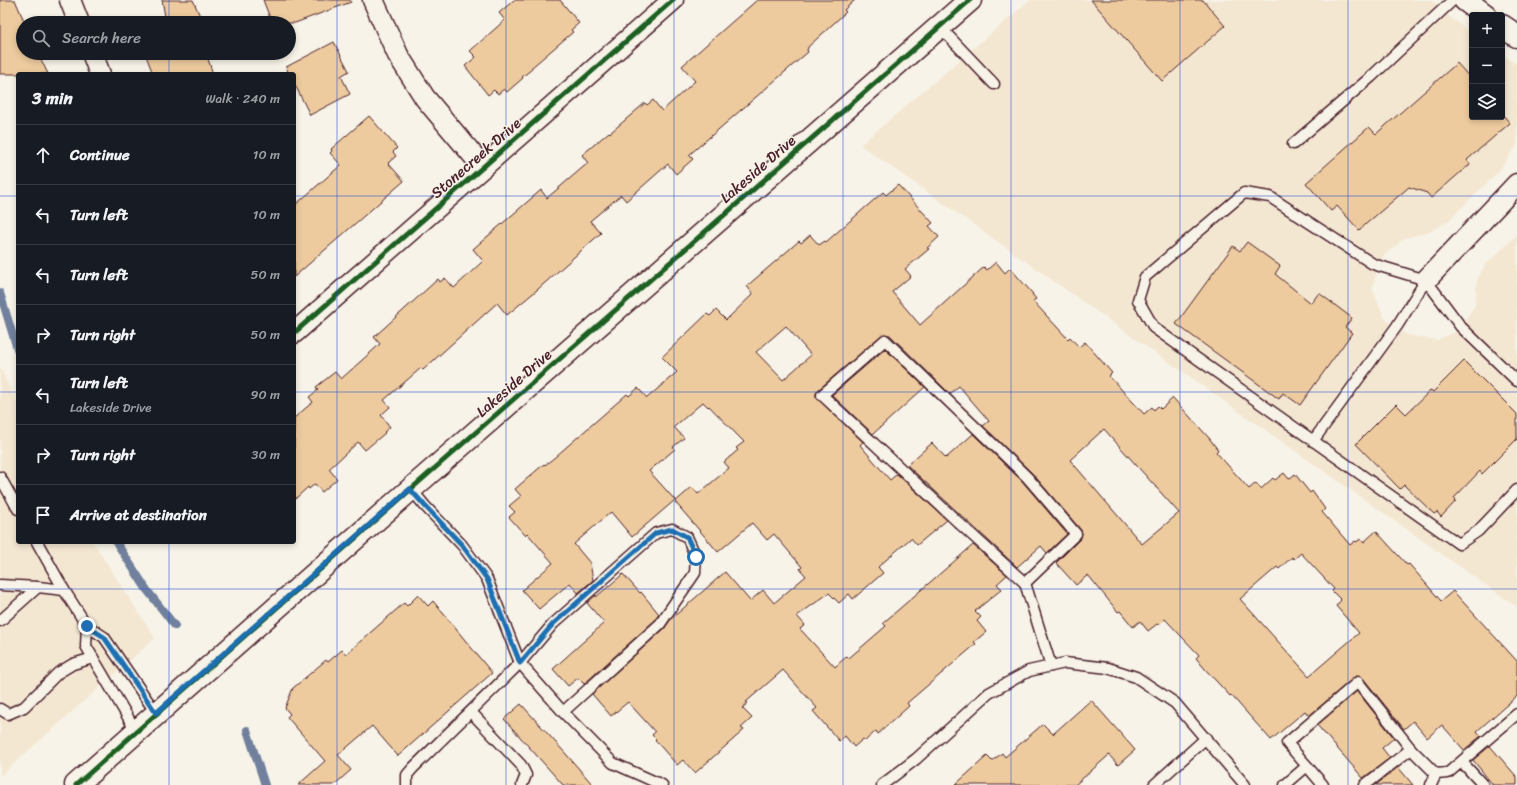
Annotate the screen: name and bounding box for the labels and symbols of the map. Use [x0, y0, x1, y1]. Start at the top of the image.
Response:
street label: Stonecreek Drive [425, 111, 527, 205]
street label: Lakeside Drive [714, 128, 802, 210]
street label: Lakeside Drive [470, 342, 558, 424]
route start [687, 548, 705, 566]
route end [78, 617, 96, 635]

